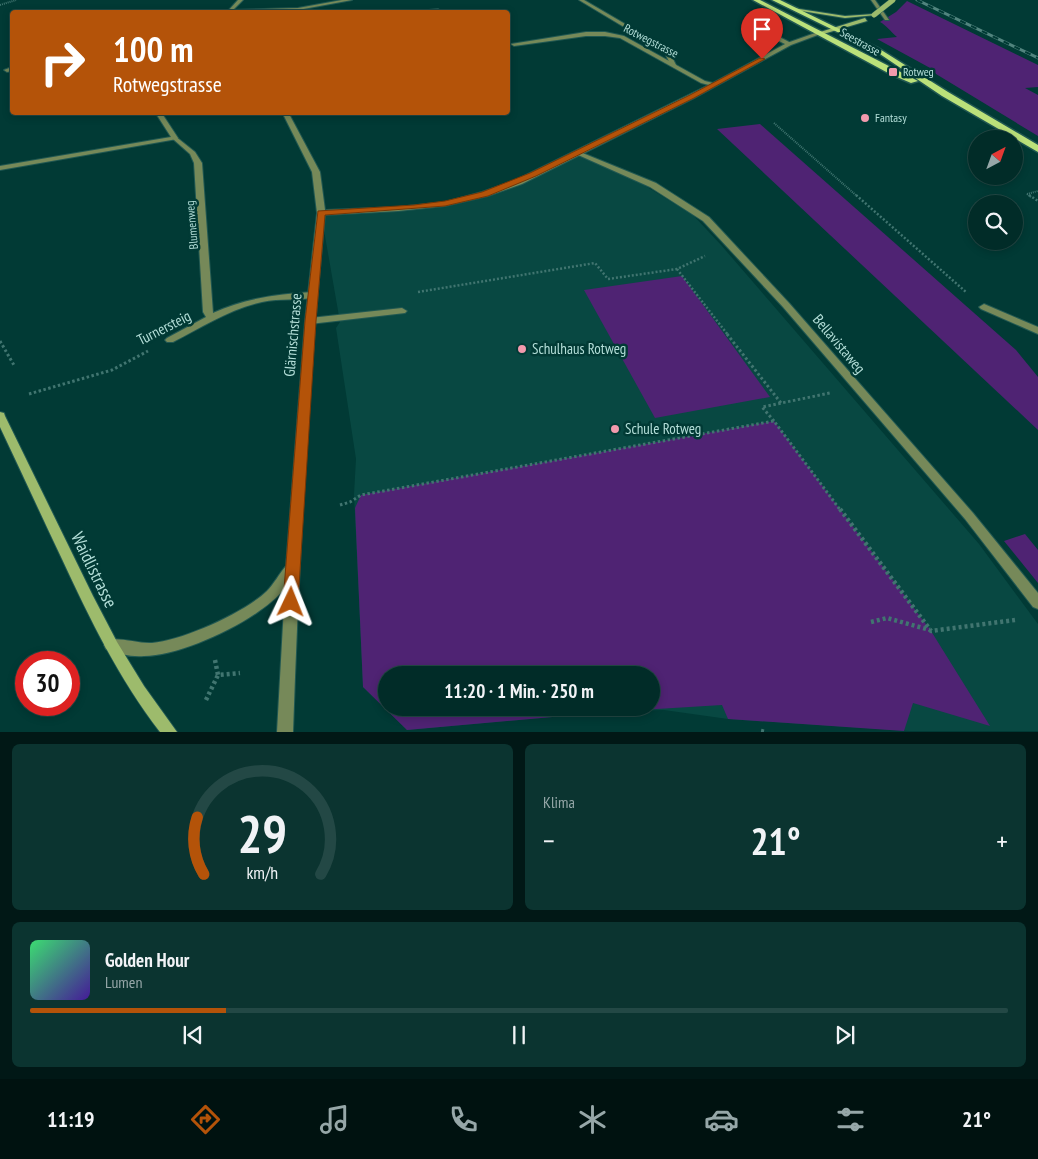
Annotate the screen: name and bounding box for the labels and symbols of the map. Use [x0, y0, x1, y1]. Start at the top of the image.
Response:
pin [741, 8, 783, 59]
street label: Rotwegstrasse [621, 20, 681, 61]
street label: Seestrasse [838, 24, 883, 59]
place label: Rotweg [903, 64, 934, 79]
marker: Rotweg [887, 66, 899, 78]
place label: Fantasy [875, 110, 907, 125]
marker: Fantasy [859, 112, 871, 124]
north arrow [968, 130, 1022, 185]
street label: Blumenweg [182, 200, 201, 250]
street label: Glärnischstrasse [279, 293, 306, 377]
street label: Turnersteig [134, 306, 194, 349]
street label: Bellavistaweg [809, 310, 870, 377]
place label: Schulhaus Rotweg [532, 339, 626, 358]
marker: Schulhaus Rotweg [516, 343, 528, 355]
place label: Schule Rotweg [625, 419, 701, 438]
marker: Schule Rotweg [609, 423, 621, 435]
street label: Waidlistrasse [66, 528, 123, 611]
position arrow [264, 575, 316, 627]
speed limit sign: 30 [15, 651, 80, 716]

